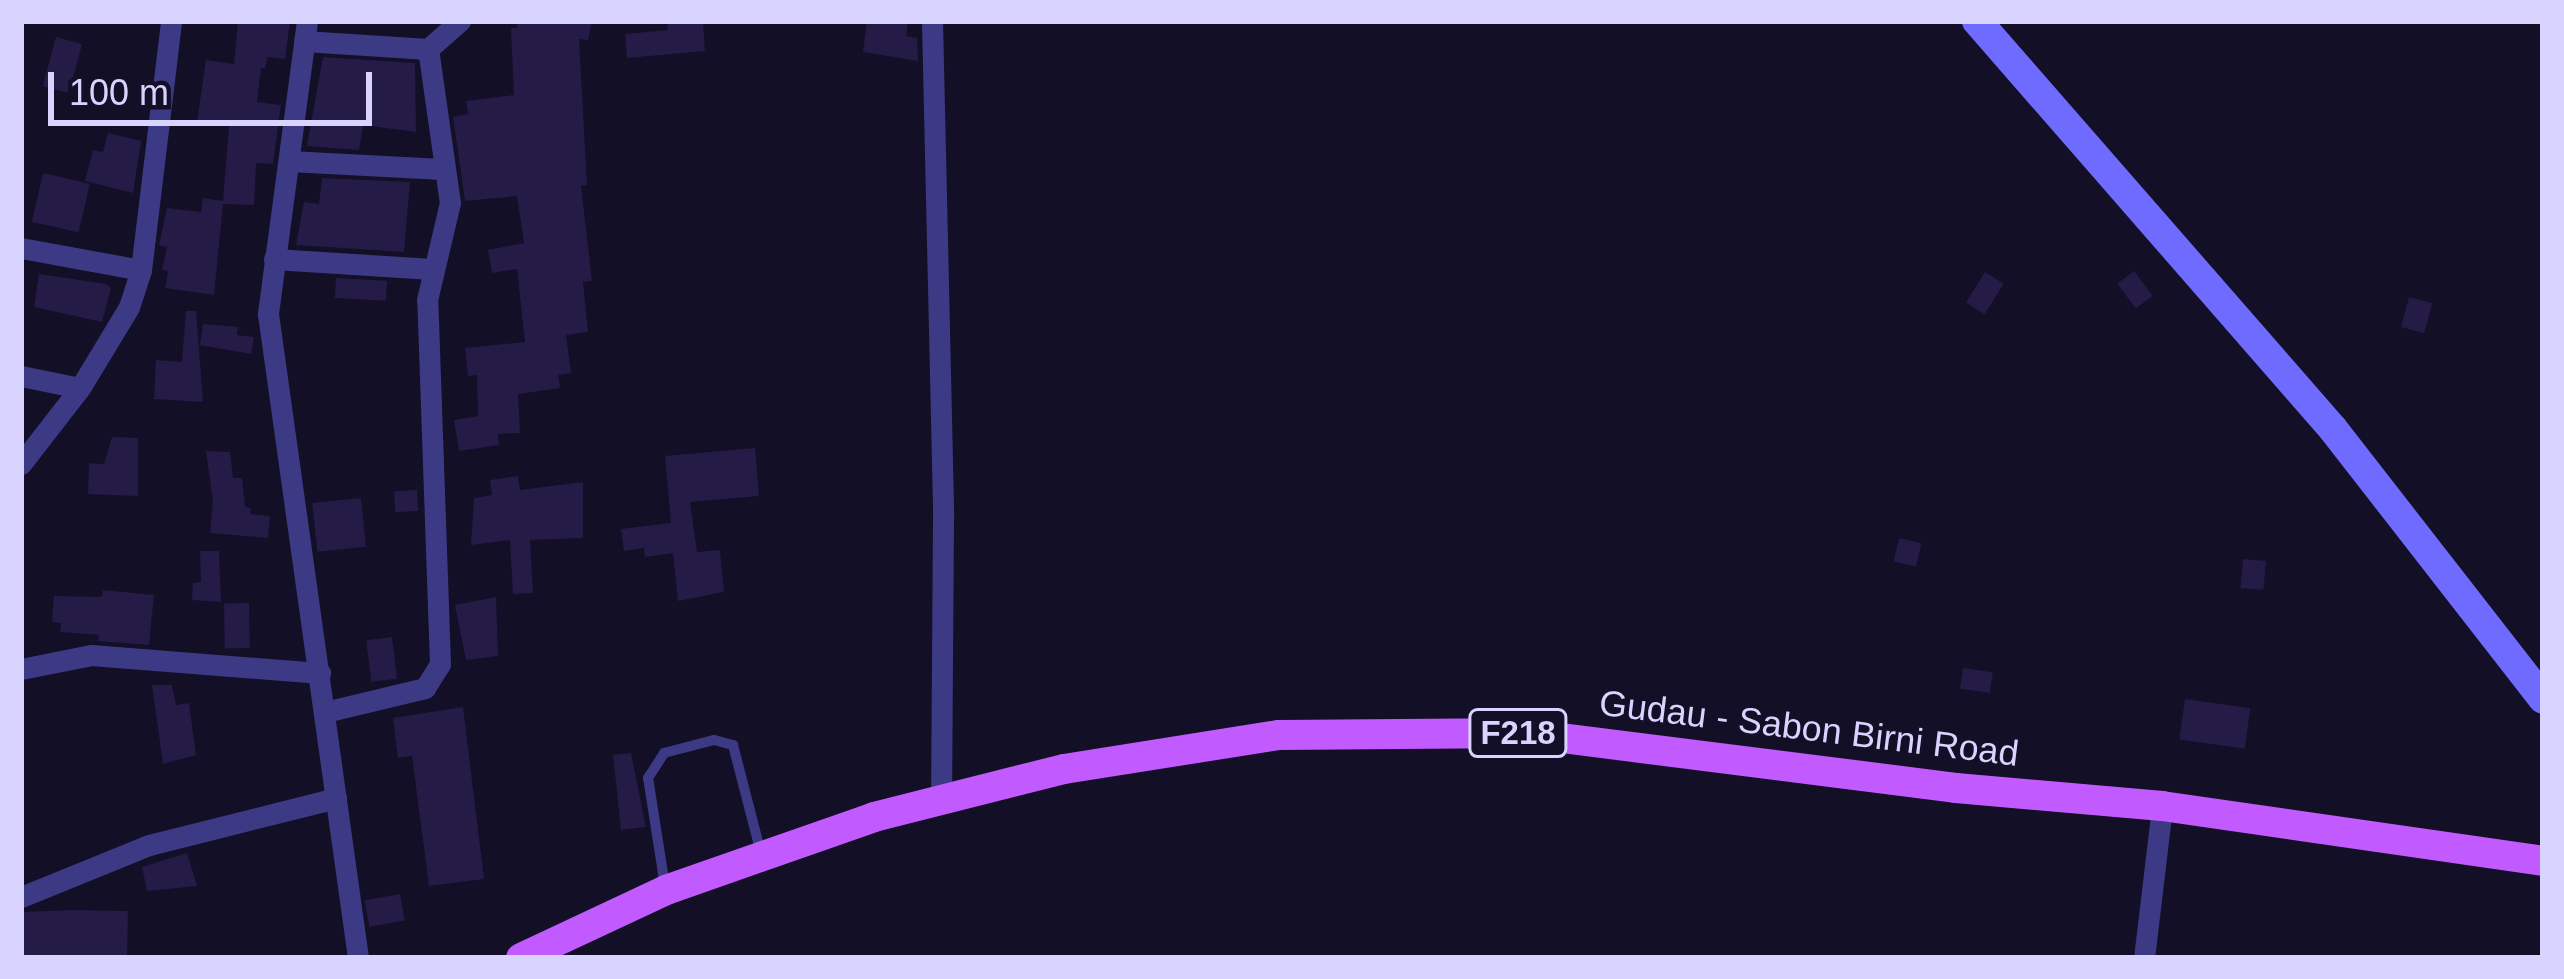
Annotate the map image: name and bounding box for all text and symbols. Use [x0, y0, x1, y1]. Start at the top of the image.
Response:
scale bar [54, 48, 378, 122]
text: 100 m [69, 72, 169, 113]
street label: Gudau - Sabon Birni Road [1597, 681, 2021, 775]
road number: F218 [1467, 706, 1569, 760]

